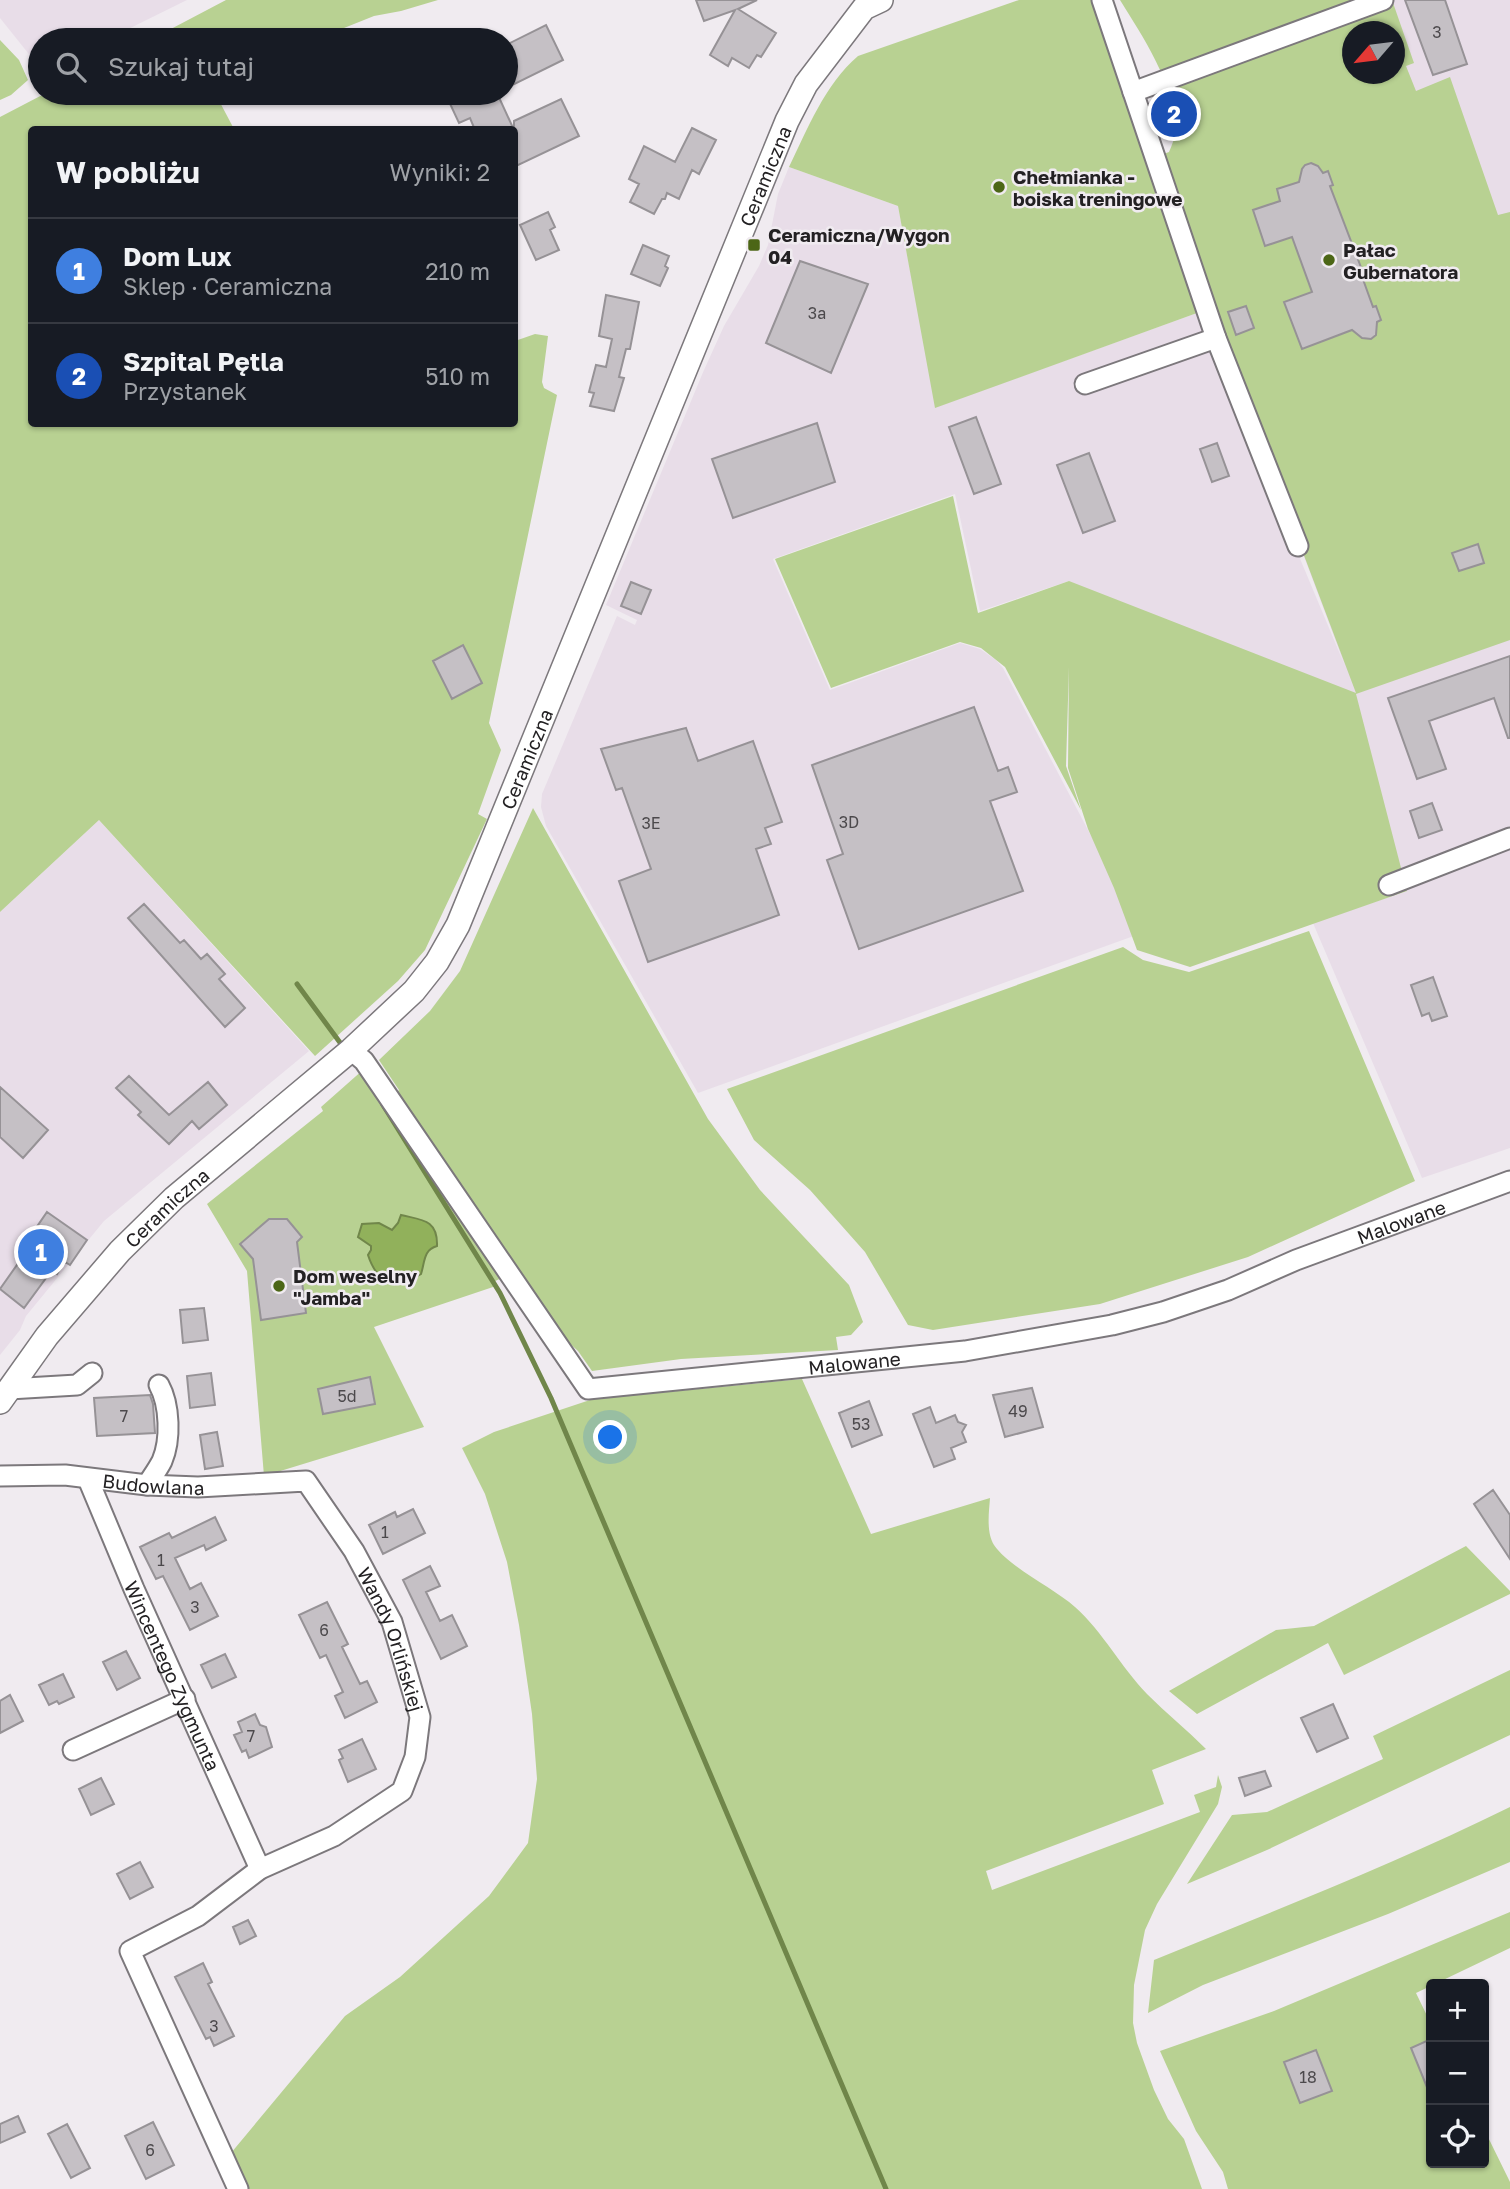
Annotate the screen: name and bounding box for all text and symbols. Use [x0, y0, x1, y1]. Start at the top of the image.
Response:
north arrow [1342, 21, 1405, 84]
house number: 3 [1432, 22, 1442, 42]
search box [28, 28, 518, 105]
icon: search [52, 48, 90, 86]
text: Szukaj tutaj [108, 51, 254, 82]
pin: 2 [1151, 88, 1197, 140]
street label: Ceramiczna [734, 122, 795, 229]
text: W pobliżu [56, 154, 200, 190]
text: Wyniki: 2 [390, 158, 490, 186]
place label: Chełmianka - boiska treningowe [1013, 165, 1183, 210]
marker: Chełmianka - boiska treningowe [991, 179, 1007, 195]
place label: Ceramiczna/Wygon 04 [768, 223, 950, 268]
marker: Ceramiczna/Wygon 04 [746, 237, 762, 253]
place label: Pałac Gubernatora [1343, 238, 1458, 283]
text: Dom Lux [123, 241, 232, 272]
marker: Pałac Gubernatora [1321, 252, 1337, 268]
text: 1 [73, 257, 85, 285]
text: 210 m [425, 257, 490, 285]
text: Sklep · Ceramiczna [123, 272, 332, 300]
house number: 3a [808, 303, 826, 323]
text: Szpital Pętla [123, 346, 284, 377]
text: 2 [72, 362, 86, 390]
text: 510 m [425, 362, 490, 390]
text: Przystanek [123, 377, 247, 405]
street label: Ceramiczna [495, 705, 557, 812]
house number: 3D [839, 812, 859, 832]
house number: 3E [641, 813, 661, 833]
street label: Ceramiczna [120, 1163, 213, 1252]
street label: Malowane [1354, 1194, 1449, 1248]
pin: 1 [18, 1226, 64, 1278]
place label: Dom weselny "Jamba" [293, 1264, 418, 1309]
marker: Dom weselny "Jamba" [271, 1278, 287, 1294]
street label: Malowane [807, 1346, 902, 1378]
house number: 5d [337, 1386, 357, 1406]
house number: 49 [1008, 1401, 1028, 1421]
house number: 7 [120, 1406, 128, 1426]
house number: 53 [852, 1414, 870, 1434]
your location [593, 1420, 627, 1454]
street label: Budowlana [101, 1468, 205, 1499]
house number: 1 [381, 1522, 389, 1542]
house number: 1 [157, 1550, 165, 1570]
street label: Wandy Orlińskiej [353, 1563, 429, 1714]
street label: Wincentego Zygmunta [120, 1577, 226, 1774]
house number: 3 [190, 1597, 200, 1617]
house number: 6 [319, 1620, 329, 1640]
house number: 7 [247, 1726, 255, 1746]
map controls [1426, 1979, 1489, 2168]
button: + [1426, 1979, 1489, 2042]
house number: 3 [209, 2016, 219, 2036]
button: − [1426, 2042, 1489, 2105]
house number: 18 [1299, 2067, 1317, 2087]
button: locate [1426, 2105, 1489, 2168]
house number: 6 [145, 2140, 155, 2160]

